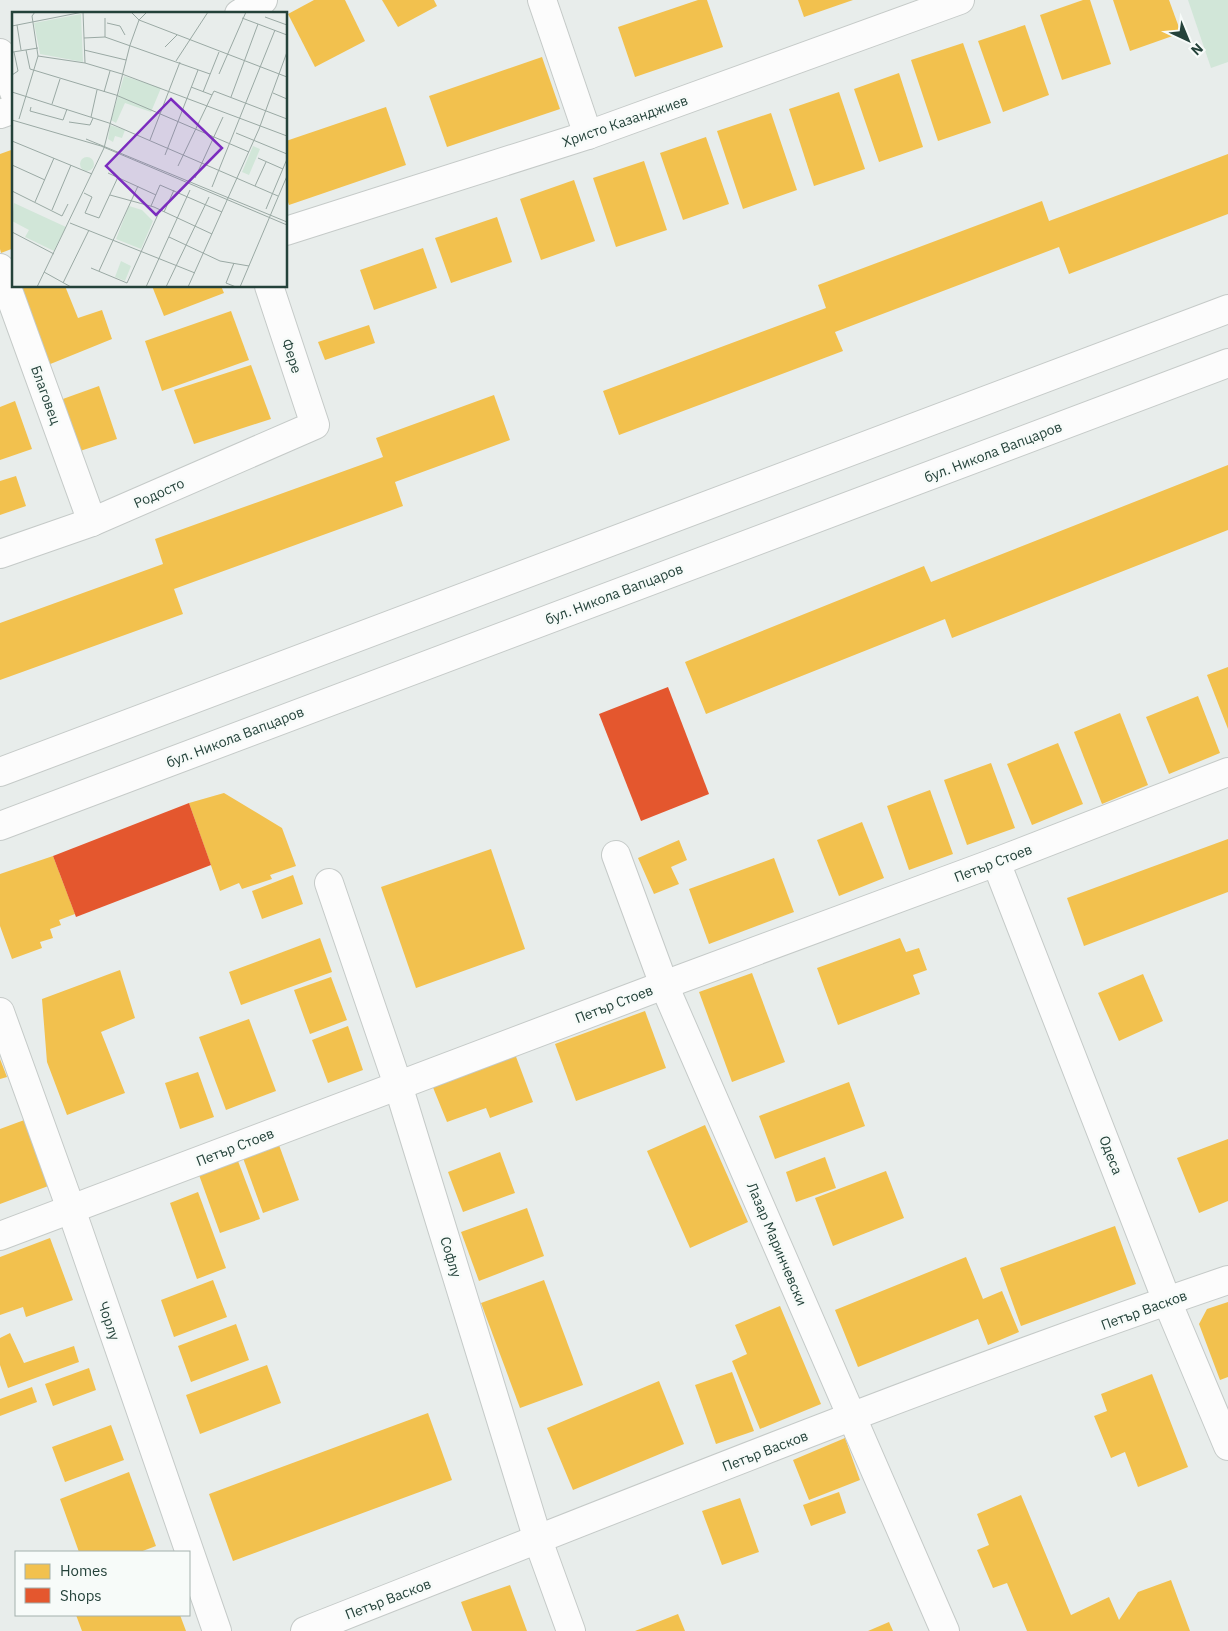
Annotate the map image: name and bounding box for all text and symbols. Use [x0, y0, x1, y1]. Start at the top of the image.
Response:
inset map [12, 12, 288, 288]
north arrow [1163, 15, 1213, 65]
text: N [1187, 39, 1207, 59]
street label: Христо Казанджиев [560, 91, 690, 151]
street label: Фере [278, 336, 306, 376]
street label: Благовец [27, 363, 65, 428]
street label: бул. Никола Вапцаров [922, 417, 1064, 487]
street label: Родосто [131, 474, 187, 512]
street label: бул. Никола Вапцаров [543, 559, 685, 629]
street label: бул. Никола Вапцаров [164, 702, 306, 772]
street label: Петър Стоев [951, 840, 1035, 886]
street label: Петър Стоев [572, 981, 656, 1027]
street label: Петър Стоев [193, 1124, 277, 1170]
street label: Одеса [1095, 1133, 1127, 1178]
street label: Лазар Маринчевски [743, 1180, 811, 1308]
street label: Софлу [436, 1234, 466, 1280]
street label: Петър Васков [1098, 1286, 1190, 1334]
street label: Чорлу [94, 1299, 124, 1343]
street label: Петър Васков [720, 1426, 810, 1476]
legend [15, 1551, 190, 1616]
text: Homes [60, 1561, 108, 1580]
street label: Петър Васков [343, 1574, 433, 1624]
text: Shops [60, 1586, 102, 1605]

